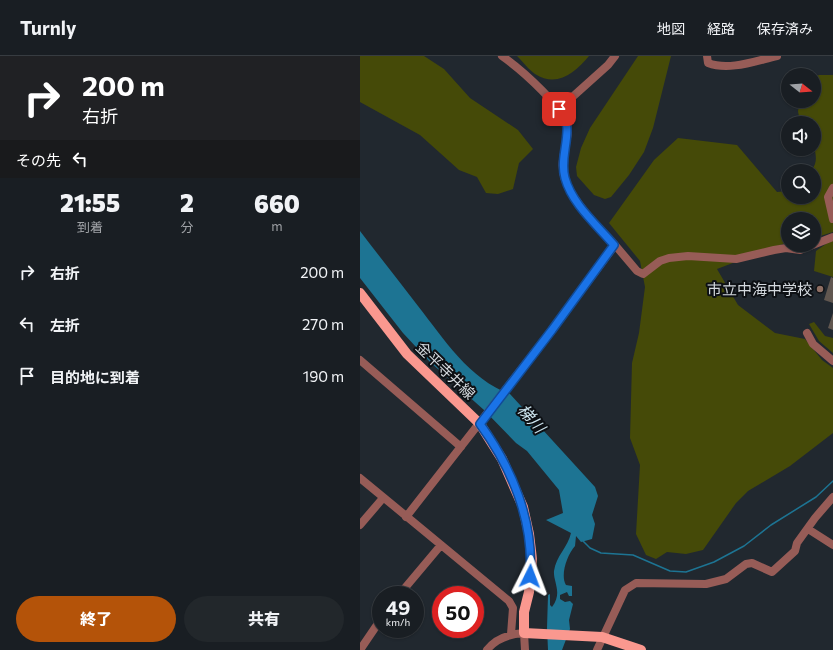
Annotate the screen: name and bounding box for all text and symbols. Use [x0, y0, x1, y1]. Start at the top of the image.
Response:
text: Turnly [20, 16, 76, 39]
text: 地図 [657, 20, 685, 37]
text: 経路 [707, 20, 735, 37]
text: 保存済み [757, 20, 813, 37]
text: 200 m [82, 68, 165, 102]
north arrow [781, 68, 821, 108]
map controls [781, 68, 821, 252]
icon: right [16, 72, 68, 124]
pin [542, 92, 576, 126]
icon: arrive [548, 98, 570, 120]
text: 右折 [82, 105, 118, 127]
button: sound [781, 116, 821, 156]
icon: left [69, 148, 91, 170]
text: その先 [16, 151, 61, 169]
button: search [781, 164, 821, 204]
text: 21:55 [60, 188, 120, 217]
text: 2 [180, 188, 194, 217]
text: 660 [254, 189, 300, 218]
button: layers [781, 212, 821, 252]
text: m [271, 218, 283, 234]
text: 到着 [77, 219, 103, 235]
text: 分 [180, 219, 193, 235]
icon: right [16, 261, 38, 283]
text: 200 m [300, 263, 344, 281]
text: 右折 [50, 264, 80, 282]
place label: 市立中海中学校 [707, 280, 812, 298]
marker: 市立中海中学校 [815, 284, 825, 294]
icon: left [16, 313, 38, 335]
text: 270 m [302, 315, 344, 333]
text: 左折 [50, 316, 80, 334]
street label: 金平寺井線 [413, 337, 479, 403]
icon: arrive [16, 365, 38, 387]
text: 190 m [303, 367, 344, 385]
text: 目的地に到着 [50, 368, 140, 386]
water label: 梯川 [514, 400, 551, 438]
position arrow [509, 555, 551, 597]
speed limit sign: 50 [432, 586, 484, 638]
text: 49 [386, 595, 410, 619]
button: 終了 [16, 596, 176, 642]
button: 共有 [184, 596, 344, 642]
text: km/h [386, 616, 410, 628]

